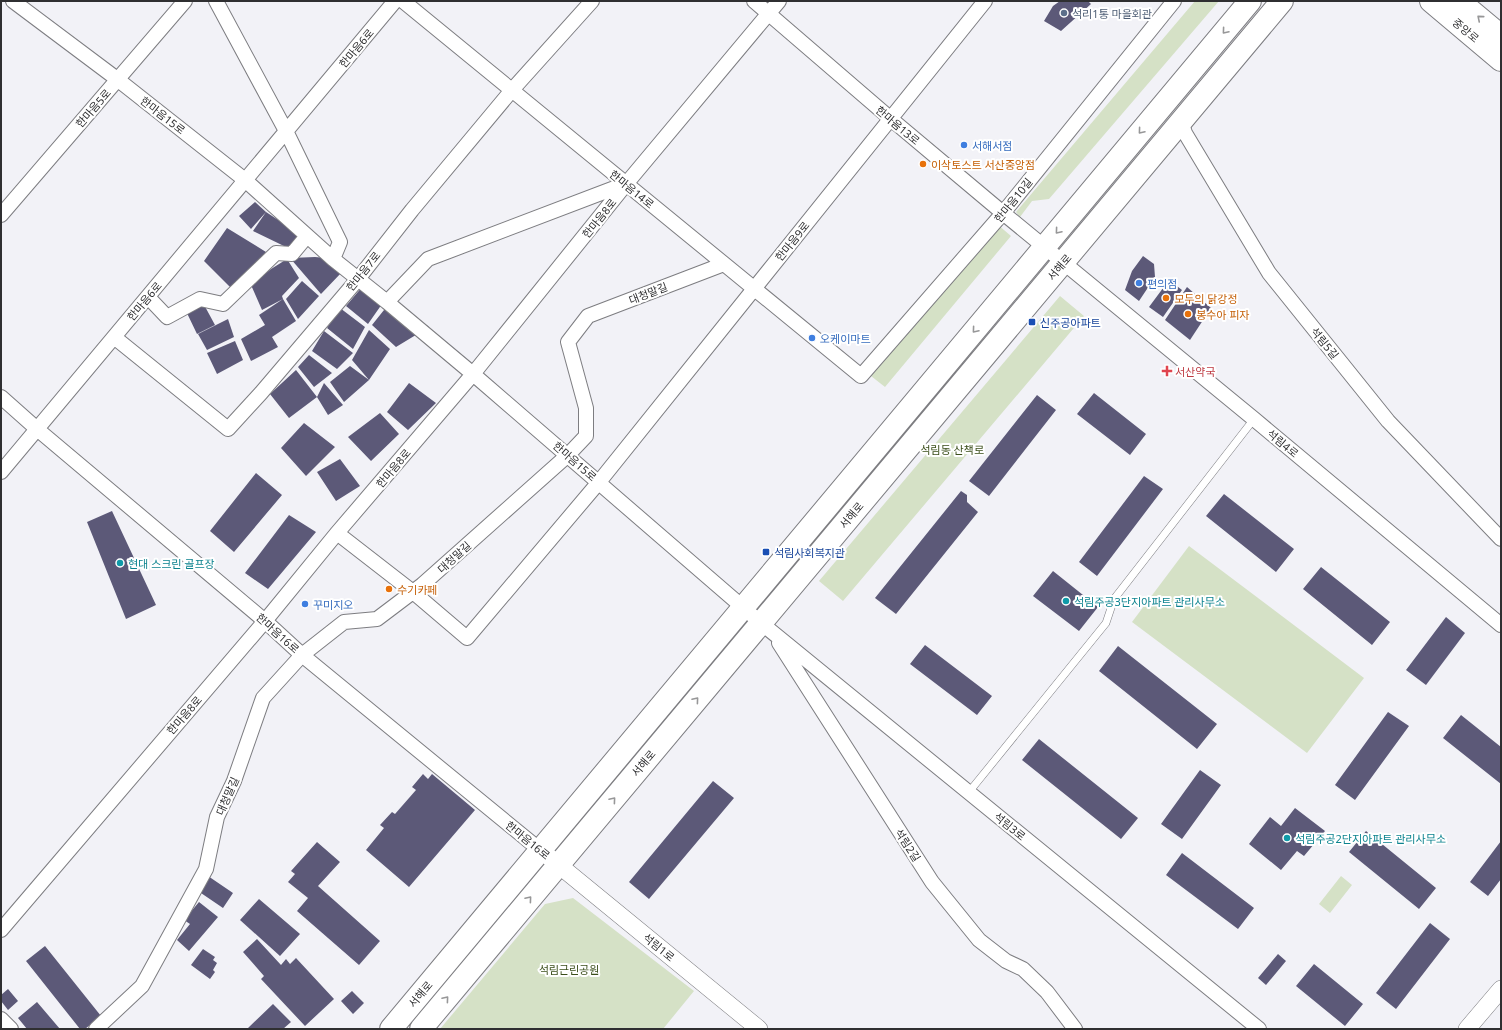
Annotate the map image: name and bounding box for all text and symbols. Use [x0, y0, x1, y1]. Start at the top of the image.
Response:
place label: 석리1통 마을회관 [1072, 6, 1152, 21]
marker: 석리1통 마을회관 [1059, 8, 1069, 18]
street label: 중앙로 [1450, 14, 1482, 46]
one-way arrow [1478, 16, 1485, 23]
street label: 한마음6로 [335, 25, 377, 71]
one-way arrow [1222, 26, 1229, 34]
street label: 한마음5로 [72, 85, 114, 131]
street label: 한마음15로 [137, 93, 189, 137]
street label: 한마음13로 [873, 102, 923, 148]
one-way arrow [1139, 126, 1146, 133]
place label: 서해서점 [972, 138, 1012, 153]
marker: 서해서점 [959, 140, 969, 150]
place label: 이삭토스트 서산중앙점 [931, 157, 1035, 172]
marker: 이삭토스트 서산중앙점 [918, 159, 928, 169]
street label: 한마음14로 [607, 166, 657, 212]
street label: 한마음10길 [990, 175, 1036, 225]
street label: 한마음8로 [578, 195, 620, 241]
street label: 한마음9로 [771, 218, 813, 264]
one-way arrow [1056, 226, 1063, 233]
street label: 한마음7로 [342, 248, 384, 294]
street label: 서해로 [1043, 251, 1075, 283]
place label: 편의점 [1147, 276, 1177, 291]
street label: 한마음6로 [123, 278, 165, 324]
marker: 편의점 [1134, 278, 1144, 288]
street label: 대청말길 [626, 279, 670, 307]
place label: 모두의 닭강정 [1174, 291, 1238, 306]
marker: 모두의 닭강정 [1161, 293, 1171, 303]
place label: 봉수아 피자 [1196, 307, 1249, 322]
marker: 봉수아 피자 [1183, 309, 1193, 319]
place label: 신주공아파트 [1040, 315, 1101, 330]
marker: 신주공아파트 [1027, 317, 1037, 327]
street label: 석림5길 [1308, 324, 1342, 362]
one-way arrow [972, 326, 979, 333]
place label: 오케이마트 [820, 331, 871, 346]
marker: 오케이마트 [807, 333, 817, 343]
place label: 서산약국 [1175, 364, 1215, 379]
marker: 서산약국 [1162, 366, 1172, 376]
street label: 석림4로 [1264, 425, 1302, 461]
street label: 한마음15로 [550, 438, 600, 484]
park label: 석림동 산책로 [920, 442, 984, 457]
street label: 한마음8로 [372, 445, 414, 491]
street label: 서해로 [835, 499, 867, 531]
street label: 대청말길 [434, 538, 474, 576]
place label: 석림사회복지관 [774, 545, 845, 560]
marker: 석림사회복지관 [761, 547, 771, 557]
place label: 현대 스크린 골프장 [128, 556, 215, 571]
marker: 현대 스크린 골프장 [115, 558, 125, 568]
place label: 수기카페 [397, 582, 437, 597]
marker: 수기카페 [384, 584, 394, 594]
place label: 석림주공3단지아파트 관리사무소 [1074, 594, 1225, 609]
marker: 석림주공3단지아파트 관리사무소 [1061, 596, 1071, 606]
place label: 꾸미지오 [313, 597, 353, 612]
marker: 꾸미지오 [300, 599, 310, 609]
street label: 한마음16로 [253, 610, 303, 656]
street label: 한마음8로 [163, 692, 205, 738]
one-way arrow [692, 698, 699, 705]
street label: 서해로 [627, 747, 659, 779]
street label: 대청말길 [212, 774, 242, 818]
one-way arrow [608, 797, 615, 804]
street label: 석림3로 [991, 809, 1029, 843]
street label: 한마음16로 [503, 817, 553, 863]
street label: 석림2길 [892, 826, 924, 864]
place label: 석림주공2단지아파트 관리사무소 [1295, 831, 1446, 846]
marker: 석림주공2단지아파트 관리사무소 [1282, 833, 1292, 843]
one-way arrow [525, 897, 532, 904]
street label: 석림1로 [640, 930, 678, 964]
park label: 석림근린공원 [539, 962, 599, 977]
street label: 서해로 [404, 978, 436, 1010]
one-way arrow [441, 996, 448, 1004]

